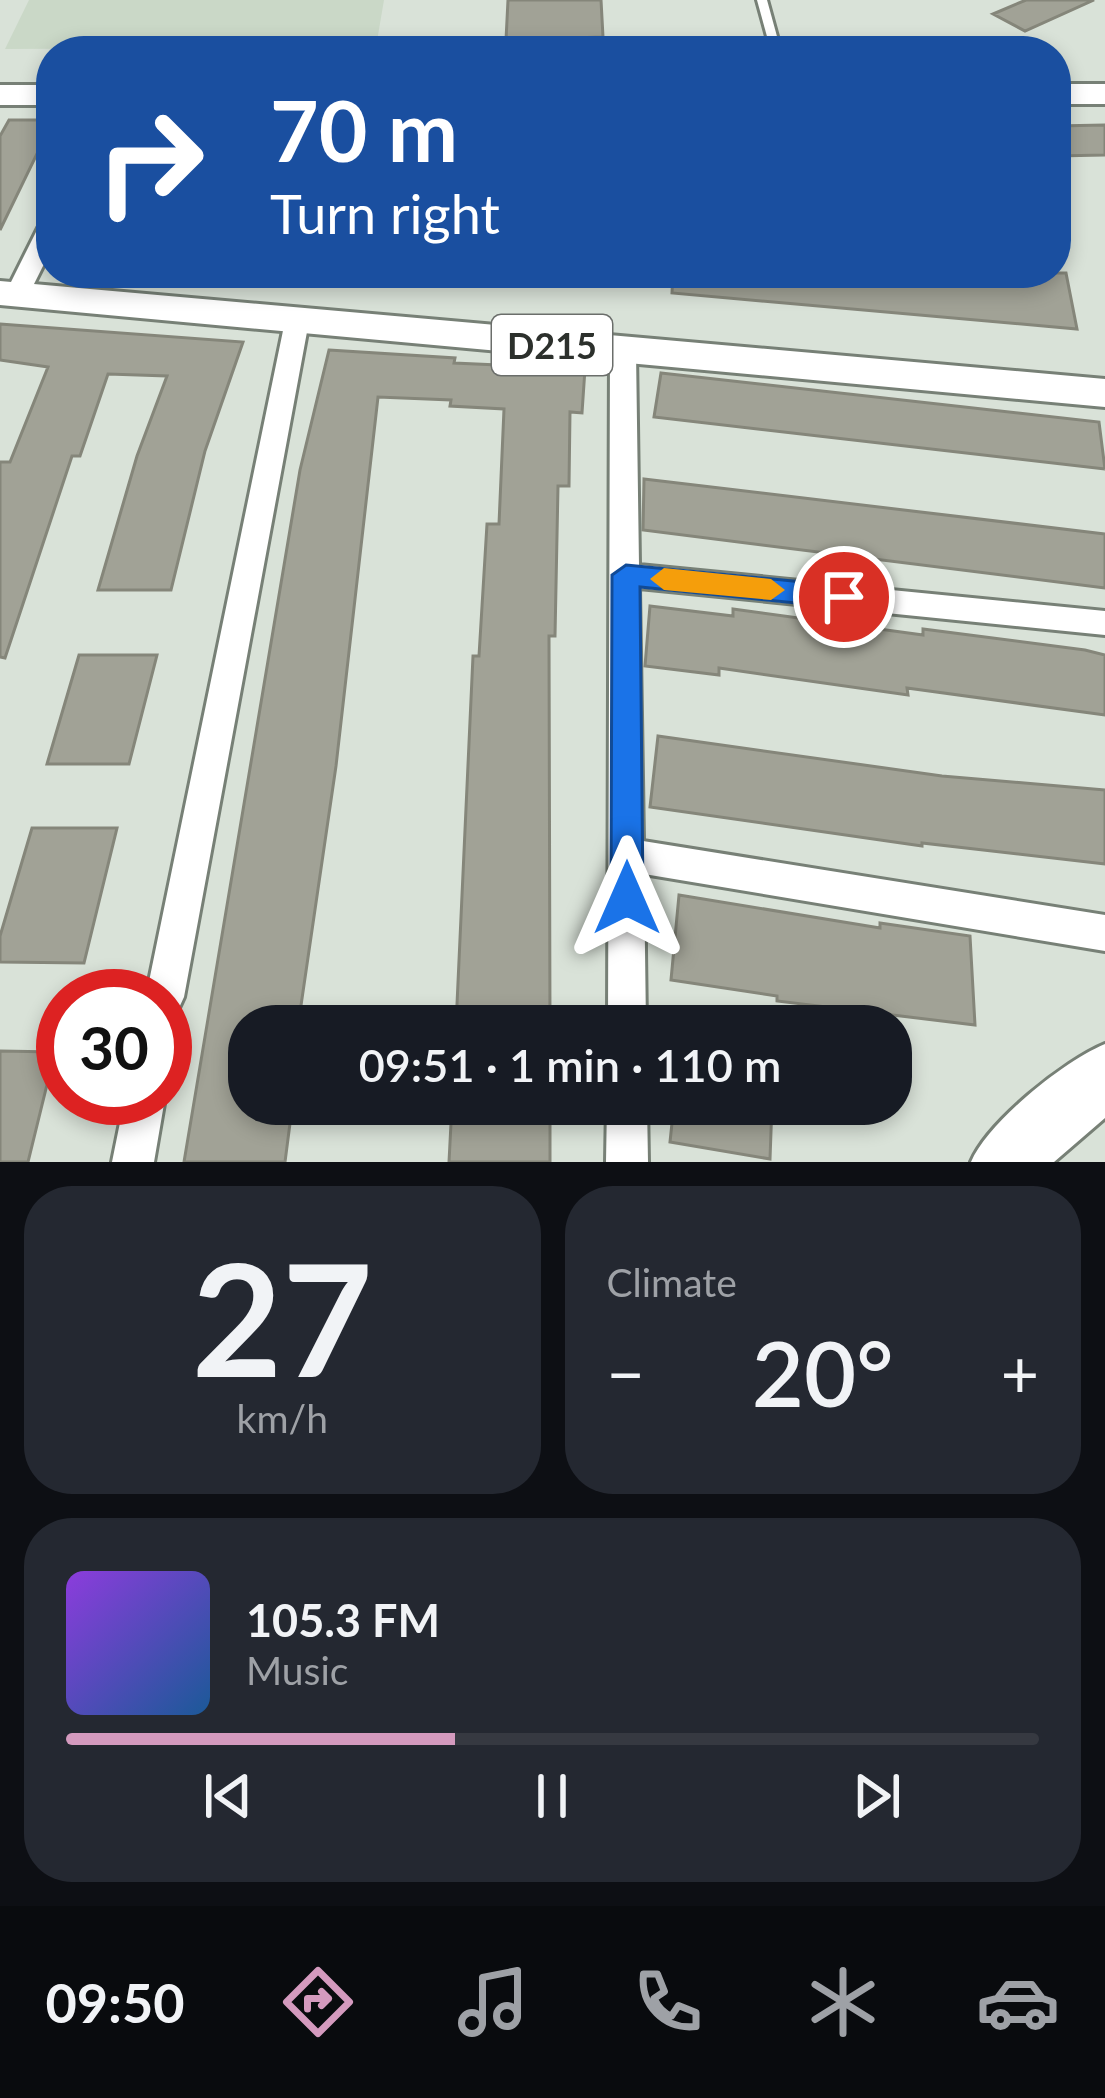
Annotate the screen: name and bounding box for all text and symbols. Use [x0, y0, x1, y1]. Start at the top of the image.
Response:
text: 70 m [270, 79, 458, 180]
icon: right [72, 84, 228, 240]
text: Turn right [270, 181, 500, 246]
road number: D215 [492, 315, 612, 375]
pin [793, 546, 895, 648]
icon: arrive [811, 564, 877, 630]
position arrow [564, 835, 690, 961]
speed limit sign: 30 [36, 969, 192, 1125]
text: 09:51 · 1 min · 110 m [359, 1038, 781, 1092]
text: 27 [192, 1223, 373, 1410]
text: Climate [607, 1259, 737, 1305]
text: 20° [752, 1318, 894, 1426]
text: − [607, 1333, 645, 1412]
text: + [1001, 1333, 1039, 1412]
text: km/h [237, 1395, 328, 1441]
text: 105.3 FM [246, 1593, 440, 1647]
text: Music [246, 1647, 348, 1693]
icon: previous [195, 1763, 261, 1829]
icon: pause [519, 1763, 585, 1829]
icon: next [844, 1763, 910, 1829]
icon: directions [276, 1960, 360, 2044]
icon: music [451, 1960, 535, 2044]
icon: phone [626, 1960, 710, 2044]
icon: climate [801, 1960, 885, 2044]
icon: car [976, 1960, 1060, 2044]
text: 09:50 [45, 1970, 185, 2035]

